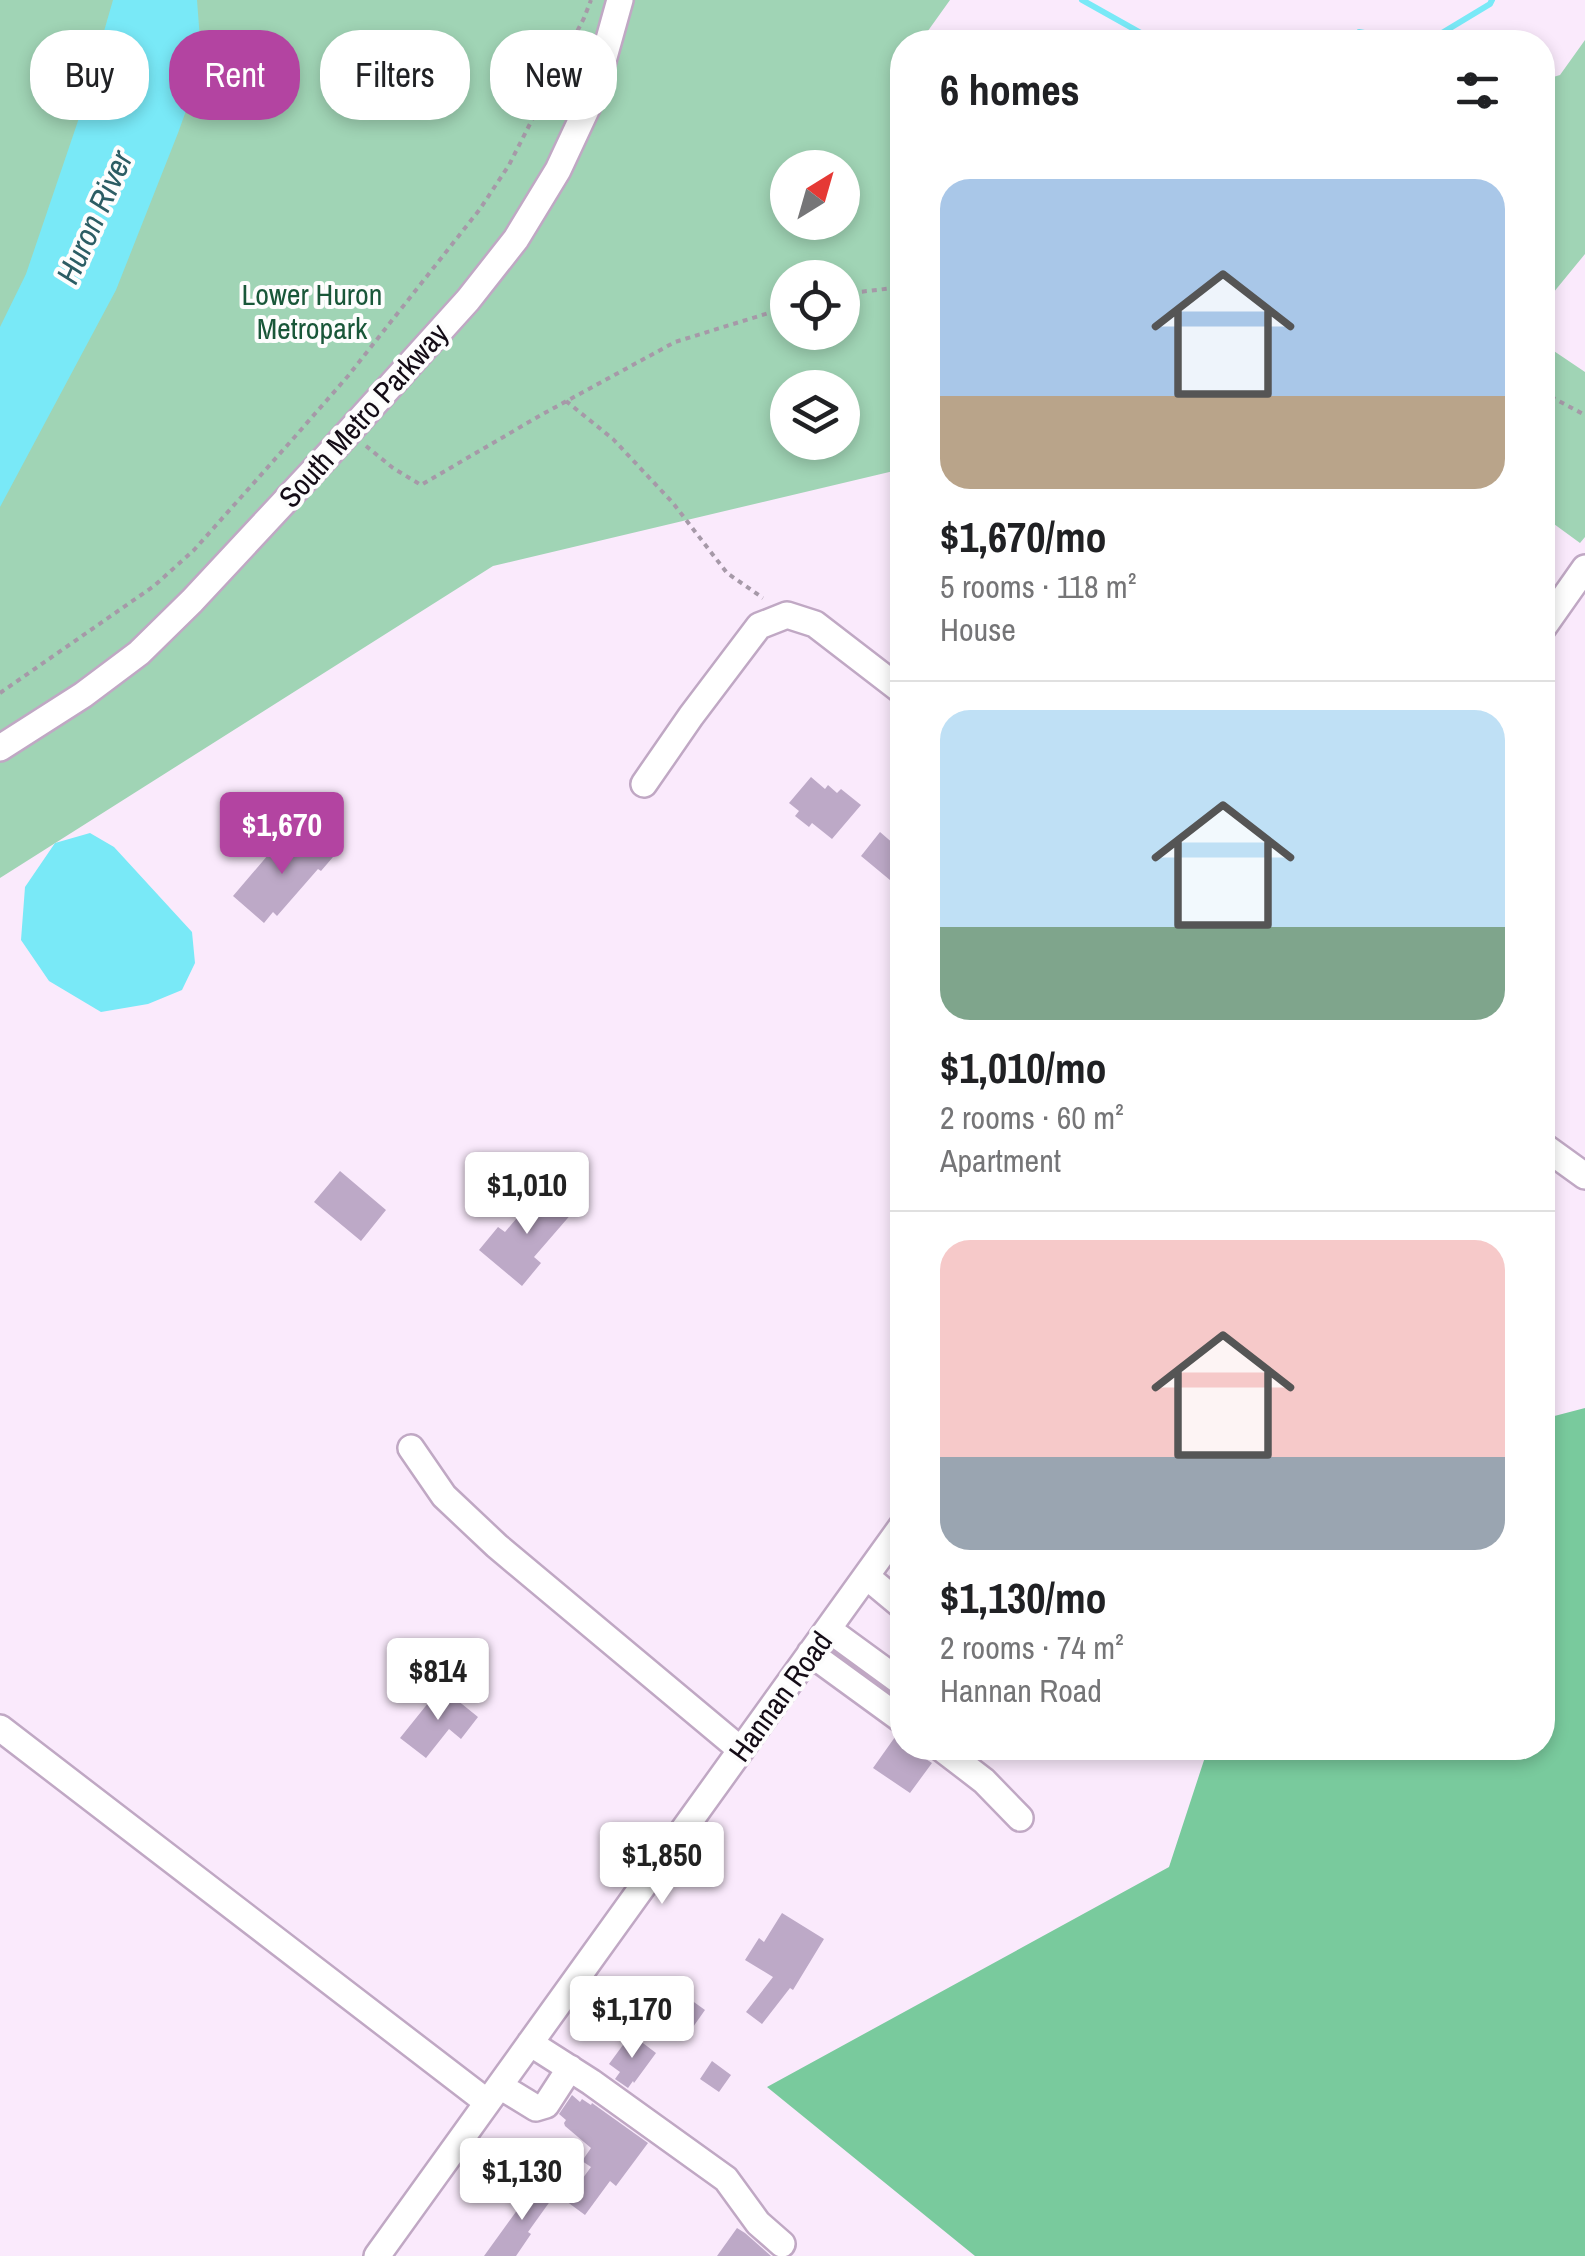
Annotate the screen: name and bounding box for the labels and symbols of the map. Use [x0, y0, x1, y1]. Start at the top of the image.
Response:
water label: Huron River [46, 143, 143, 290]
north arrow [770, 150, 860, 240]
park label: Lower Huron Metropark [242, 274, 382, 348]
street label: South Metro Parkway [269, 314, 457, 516]
pin: $1,670 [201, 792, 363, 877]
pin: $1,010 [446, 1152, 608, 1237]
street label: Hannan Road [719, 1623, 841, 1769]
pin: $814 [379, 1638, 497, 1723]
pin: $1,850 [581, 1822, 743, 1907]
pin: $1,170 [551, 1976, 713, 2061]
pin: $1,130 [441, 2138, 603, 2223]

